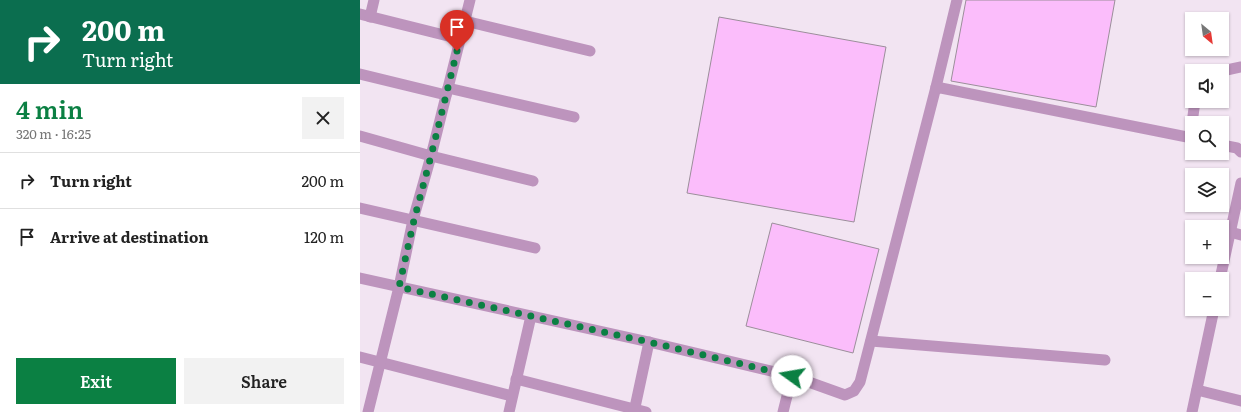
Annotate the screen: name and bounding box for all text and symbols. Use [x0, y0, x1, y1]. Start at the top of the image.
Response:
text: 200 m [82, 8, 165, 50]
pin [440, 10, 474, 51]
north arrow [1185, 12, 1229, 56]
map controls [1185, 12, 1229, 316]
icon: right [16, 16, 68, 68]
icon: arrive [446, 16, 468, 38]
text: Turn right [82, 46, 173, 73]
button: sound [1185, 64, 1229, 108]
text: 4 min [16, 91, 83, 126]
button: close [302, 97, 344, 139]
button: search [1185, 116, 1229, 160]
text: 320 m · 16:25 [16, 124, 91, 143]
button: layers [1185, 168, 1229, 212]
text: Turn right [50, 169, 132, 192]
text: 200 m [302, 169, 344, 192]
icon: right [16, 170, 38, 192]
button: + [1185, 220, 1229, 264]
text: Arrive at destination [50, 225, 209, 248]
text: 120 m [304, 225, 344, 248]
icon: arrive [16, 226, 38, 248]
button: − [1185, 272, 1229, 316]
position arrow [771, 355, 813, 397]
button: Exit [16, 358, 176, 404]
button: Share [184, 358, 344, 404]

